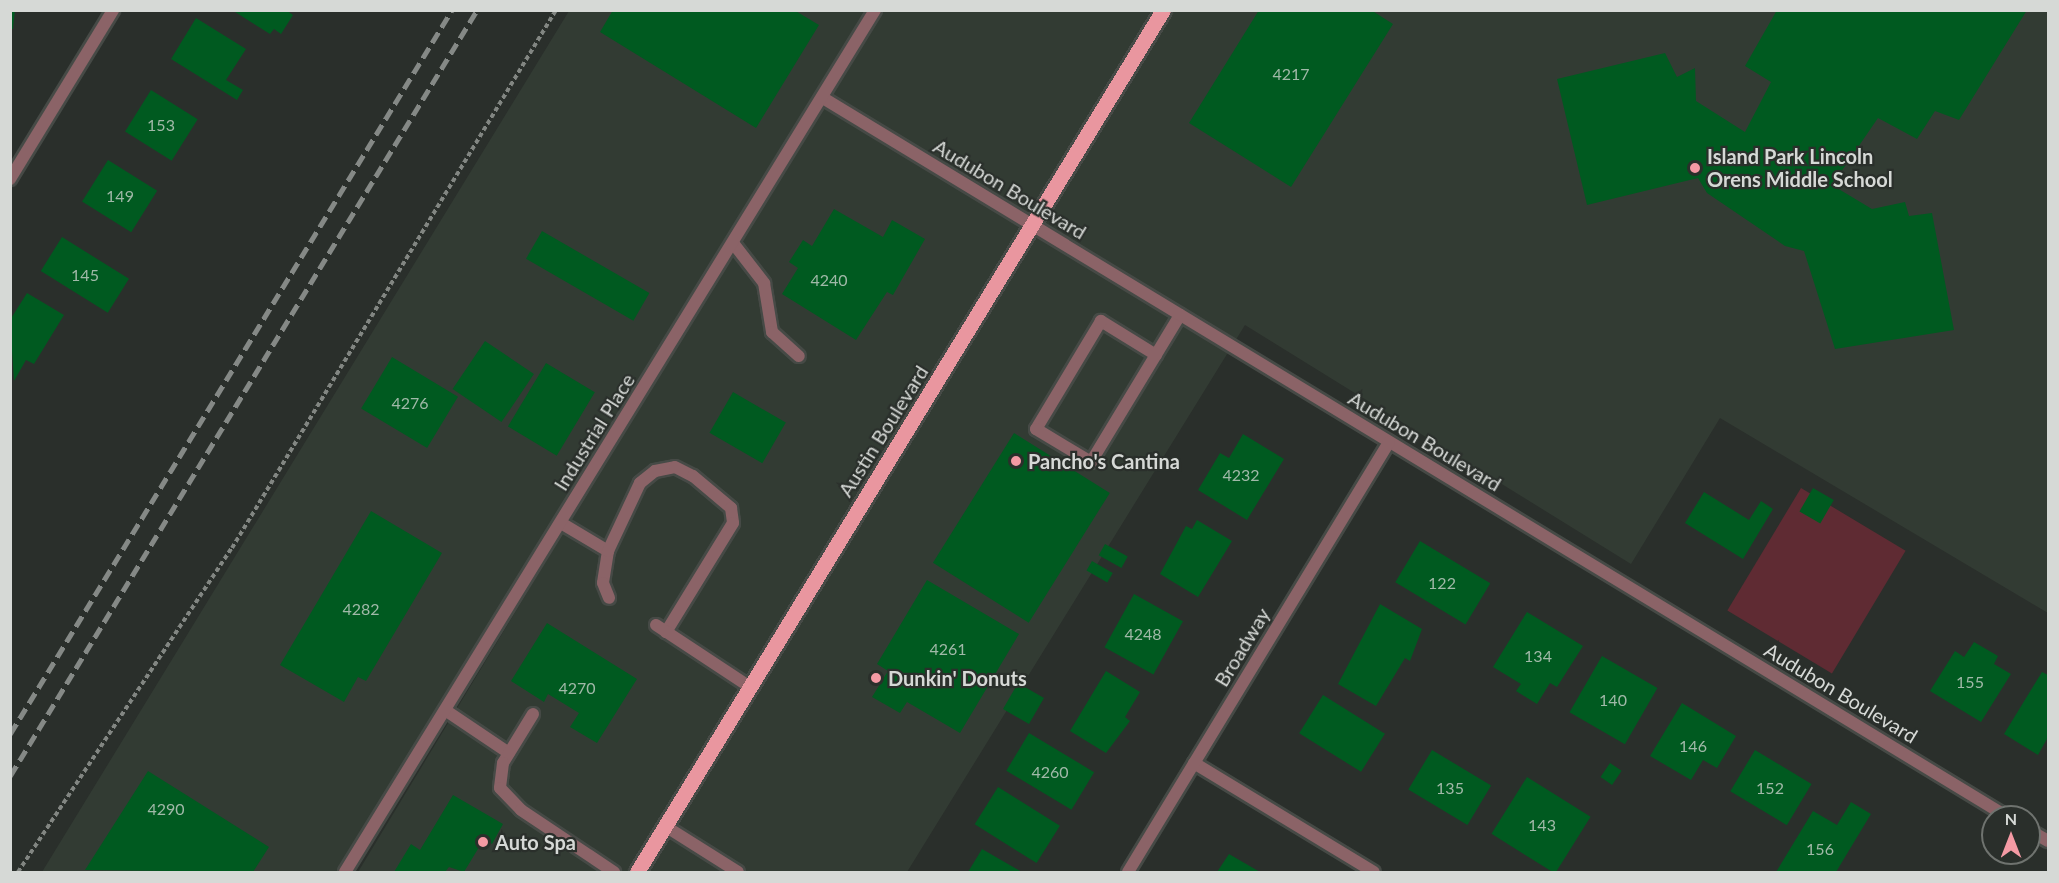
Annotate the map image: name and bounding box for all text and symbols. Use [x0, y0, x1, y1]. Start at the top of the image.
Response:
house number: 4217 [1272, 64, 1310, 84]
house number: 153 [147, 115, 175, 135]
street label: Audubon Boulevard [929, 134, 1091, 244]
place label: Island Park Lincoln Orens Middle School [1707, 144, 1893, 191]
marker: Island Park Lincoln Orens Middle School [1688, 161, 1702, 175]
house number: 149 [106, 186, 134, 206]
house number: 145 [71, 265, 99, 285]
house number: 4240 [810, 270, 848, 290]
street label: Austin Boulevard [833, 361, 933, 501]
street label: Industrial Place [549, 369, 639, 495]
street label: Audubon Boulevard [1344, 386, 1506, 496]
house number: 4276 [391, 393, 429, 413]
place label: Pancho's Cantina [1028, 449, 1180, 473]
marker: Pancho's Cantina [1009, 454, 1023, 468]
house number: 4232 [1222, 465, 1260, 485]
house number: 122 [1428, 573, 1456, 593]
house number: 4282 [342, 599, 380, 619]
street label: Broadway [1209, 603, 1275, 691]
house number: 4248 [1124, 624, 1162, 644]
street label: Audubon Boulevard [1760, 638, 1922, 748]
house number: 4261 [929, 639, 967, 659]
house number: 134 [1524, 646, 1552, 666]
place label: Dunkin' Donuts [888, 666, 1027, 690]
marker: Dunkin' Donuts [869, 671, 883, 685]
house number: 155 [1956, 672, 1984, 692]
house number: 4270 [558, 678, 596, 698]
house number: 140 [1599, 690, 1627, 710]
house number: 146 [1679, 736, 1707, 756]
house number: 4260 [1031, 762, 1069, 782]
house number: 135 [1436, 778, 1464, 798]
house number: 152 [1756, 778, 1784, 798]
house number: 4290 [147, 799, 185, 819]
north arrow [1981, 805, 2041, 865]
text: N [2005, 809, 2017, 828]
house number: 143 [1528, 815, 1556, 835]
place label: Auto Spa [495, 830, 576, 854]
marker: Auto Spa [476, 835, 490, 849]
house number: 156 [1806, 839, 1834, 859]

